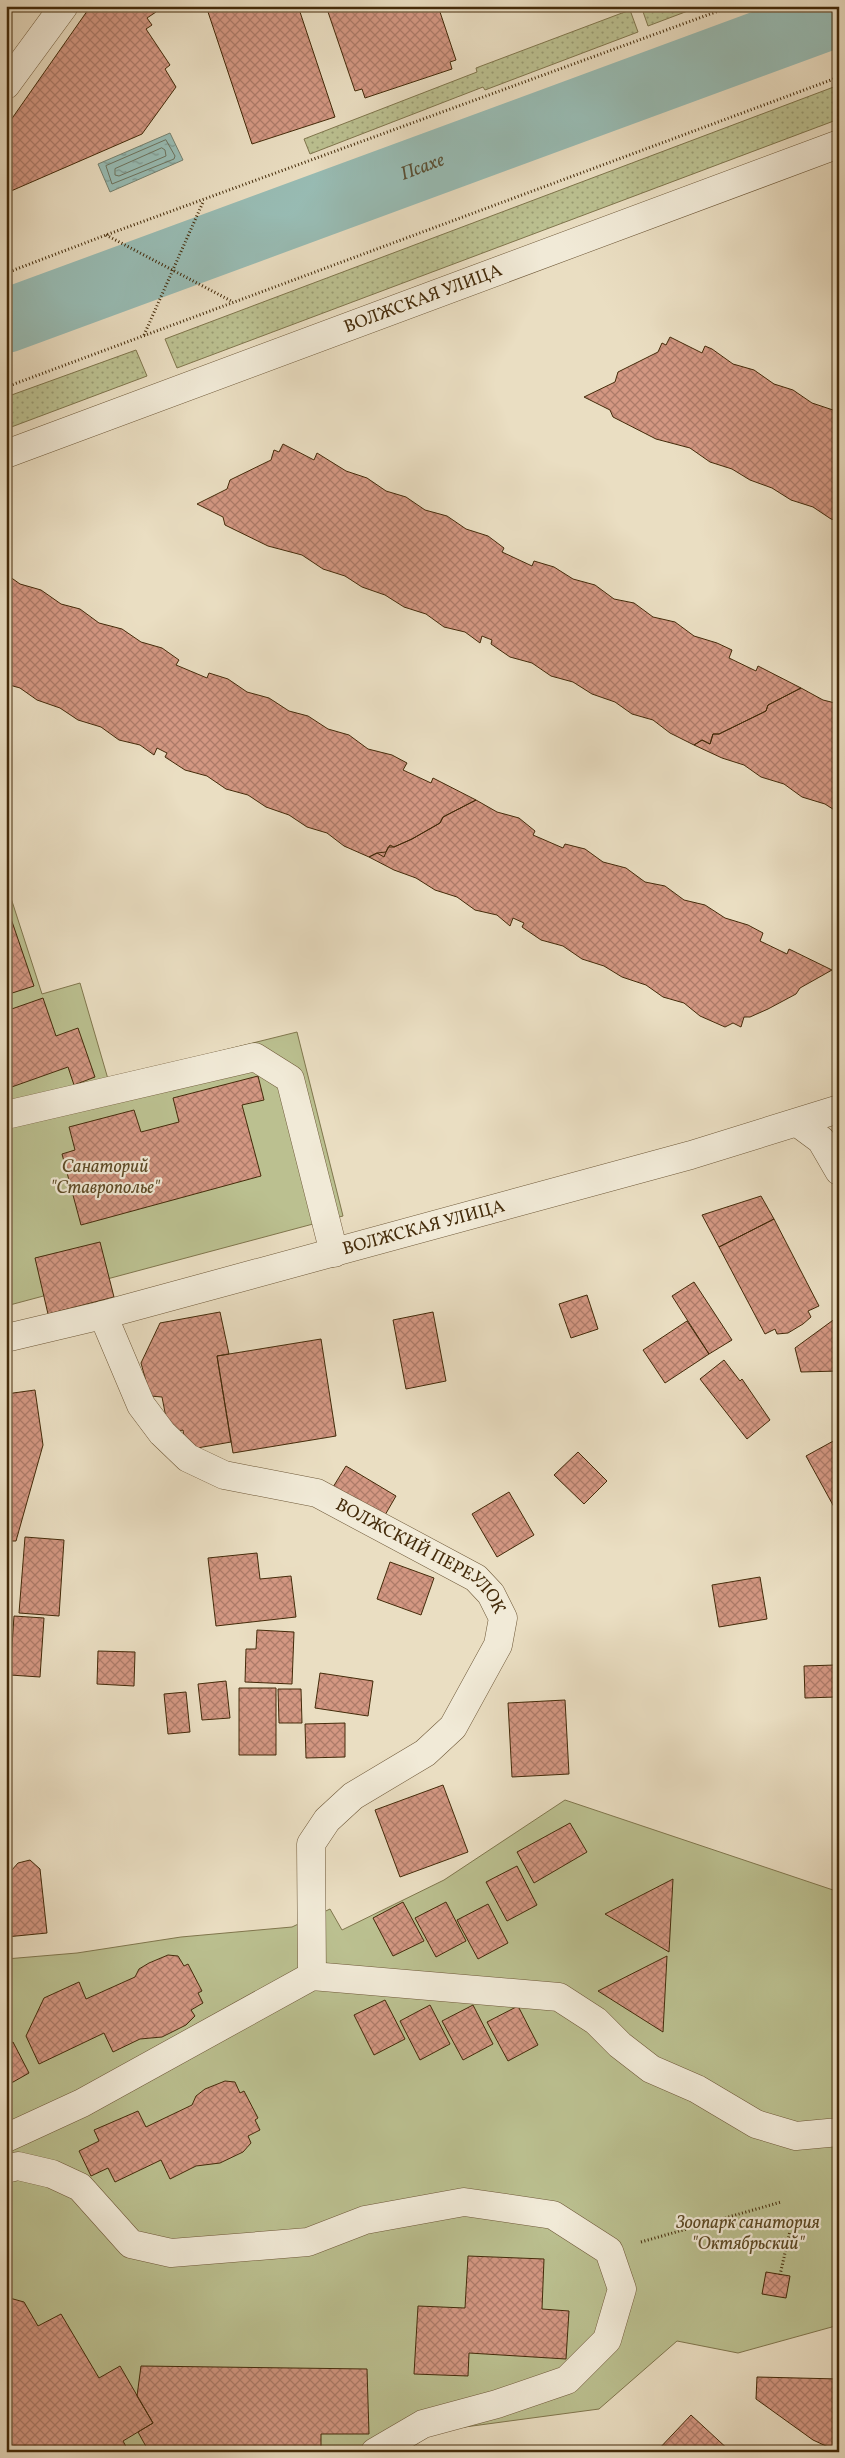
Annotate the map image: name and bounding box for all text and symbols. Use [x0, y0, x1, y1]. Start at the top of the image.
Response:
water label: Псахе [397, 147, 448, 187]
street label: ВОЛЖСКАЯ УЛИЦА [340, 258, 506, 340]
park label: Санаторий "Ставрополье" [50, 1155, 161, 1201]
street label: ВОЛЖСКАЯ УЛИЦА [340, 1194, 508, 1262]
street label: ВОЛЖСКИЙ ПЕРЕУЛОК [331, 1493, 511, 1618]
park label: Зоопарк санатория "Октябрьский" [675, 2211, 820, 2257]

